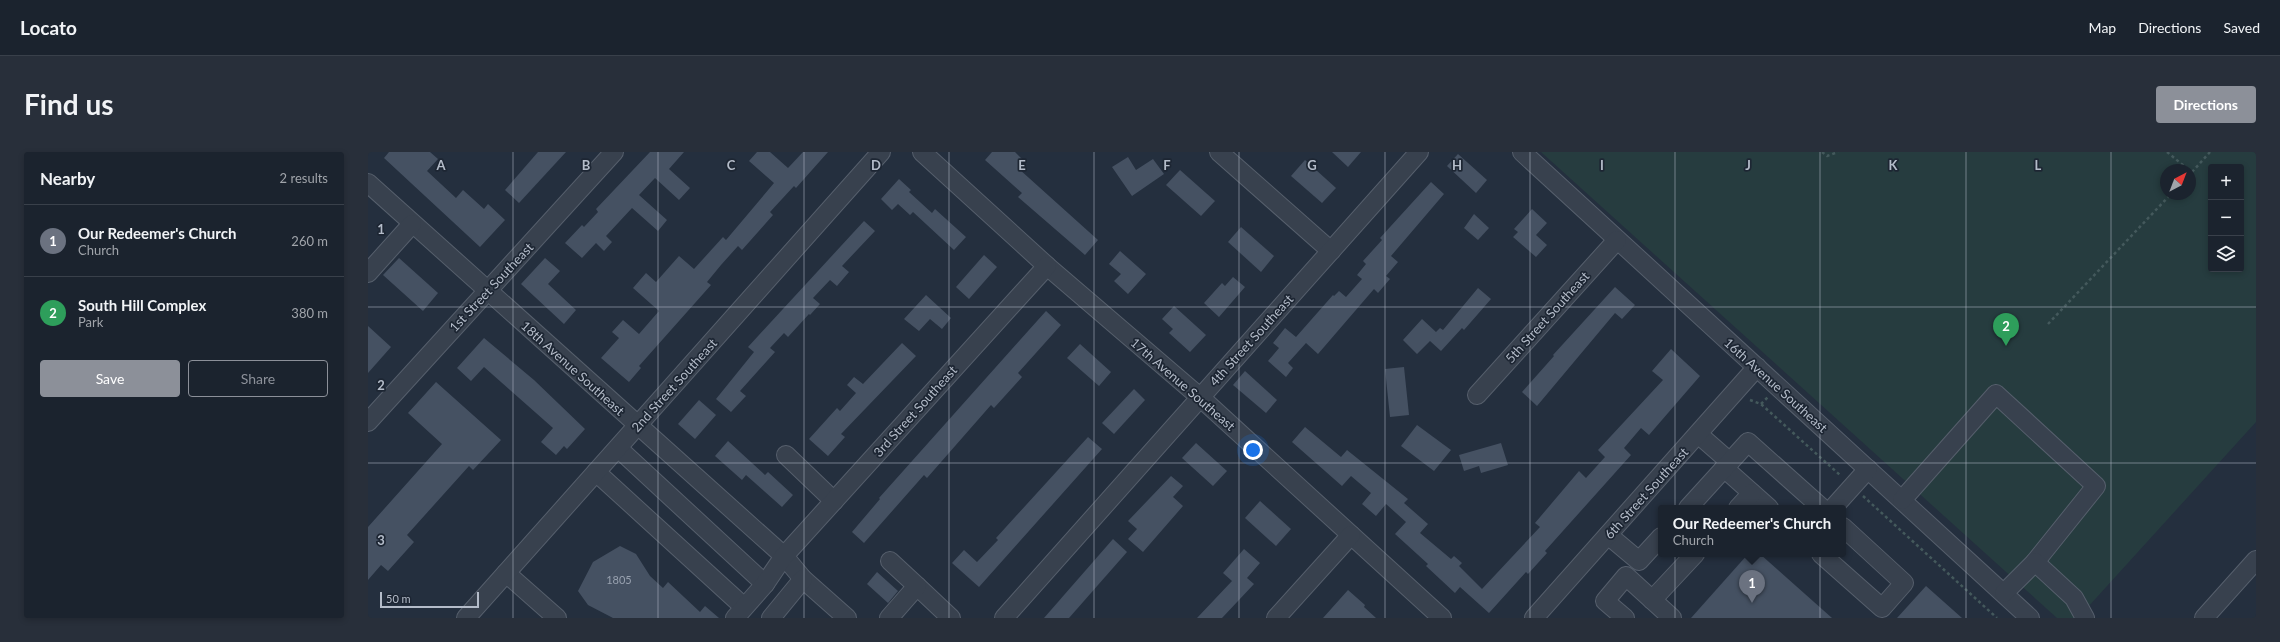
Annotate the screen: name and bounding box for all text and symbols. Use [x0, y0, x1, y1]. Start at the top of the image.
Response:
text: Locato [20, 16, 77, 39]
text: Map [2089, 19, 2116, 36]
text: Directions [2138, 19, 2201, 36]
text: Saved [2223, 19, 2260, 36]
button: Directions [2156, 86, 2256, 123]
text: Find us [24, 87, 114, 121]
text: A [435, 157, 446, 173]
text: B [582, 157, 591, 173]
text: C [727, 157, 736, 173]
text: D [871, 157, 881, 173]
text: E [1018, 157, 1026, 173]
text: F [1163, 157, 1171, 173]
text: G [1307, 157, 1317, 173]
text: H [1452, 157, 1462, 173]
text: I [1600, 157, 1604, 173]
text: J [1745, 157, 1751, 173]
text: K [1889, 157, 1899, 173]
text: L [2035, 157, 2042, 173]
north arrow [2160, 164, 2196, 200]
map controls [2208, 164, 2244, 272]
button: + [2208, 164, 2244, 200]
text: Nearby [40, 168, 95, 189]
text: 2 results [280, 170, 328, 186]
button: − [2208, 200, 2244, 236]
text: 1 [377, 221, 385, 237]
text: Our Redeemer's Church [78, 224, 236, 242]
text: 1 [49, 233, 57, 249]
text: 260 m [291, 233, 328, 249]
button: layers [2208, 236, 2244, 272]
street label: 1st Street Southeast [446, 239, 537, 335]
text: Church [78, 242, 119, 258]
street label: 5th Street Southeast [1502, 268, 1592, 366]
street label: 4th Street Southeast [1206, 291, 1296, 389]
text: South Hill Complex [78, 296, 206, 314]
text: 2 [49, 305, 57, 321]
text: 380 m [291, 305, 328, 321]
pin: 2 [1993, 313, 2019, 346]
text: Park [78, 314, 103, 330]
street label: 18th Avenue Southeast [518, 317, 628, 419]
street label: 17th Avenue Southeast [1127, 334, 1239, 434]
street label: 16th Avenue Southeast [1721, 334, 1831, 436]
street label: 2nd Street Southeast [628, 335, 720, 435]
button: Save [40, 360, 180, 397]
button: Share [188, 360, 328, 397]
street label: 3rd Street Southeast [870, 362, 960, 460]
text: 2 [377, 377, 385, 393]
your location [1243, 440, 1263, 460]
street label: 6th Street Southeast [1601, 444, 1691, 542]
popup [1658, 505, 1846, 557]
text: Our Redeemer's Church [1673, 514, 1831, 532]
text: 3 [377, 532, 385, 548]
text: Church [1673, 532, 1714, 548]
pin: 1 [1739, 570, 1765, 603]
house number: 1805 [606, 573, 632, 586]
scale bar [380, 590, 479, 609]
text: 50 m [386, 592, 411, 605]

